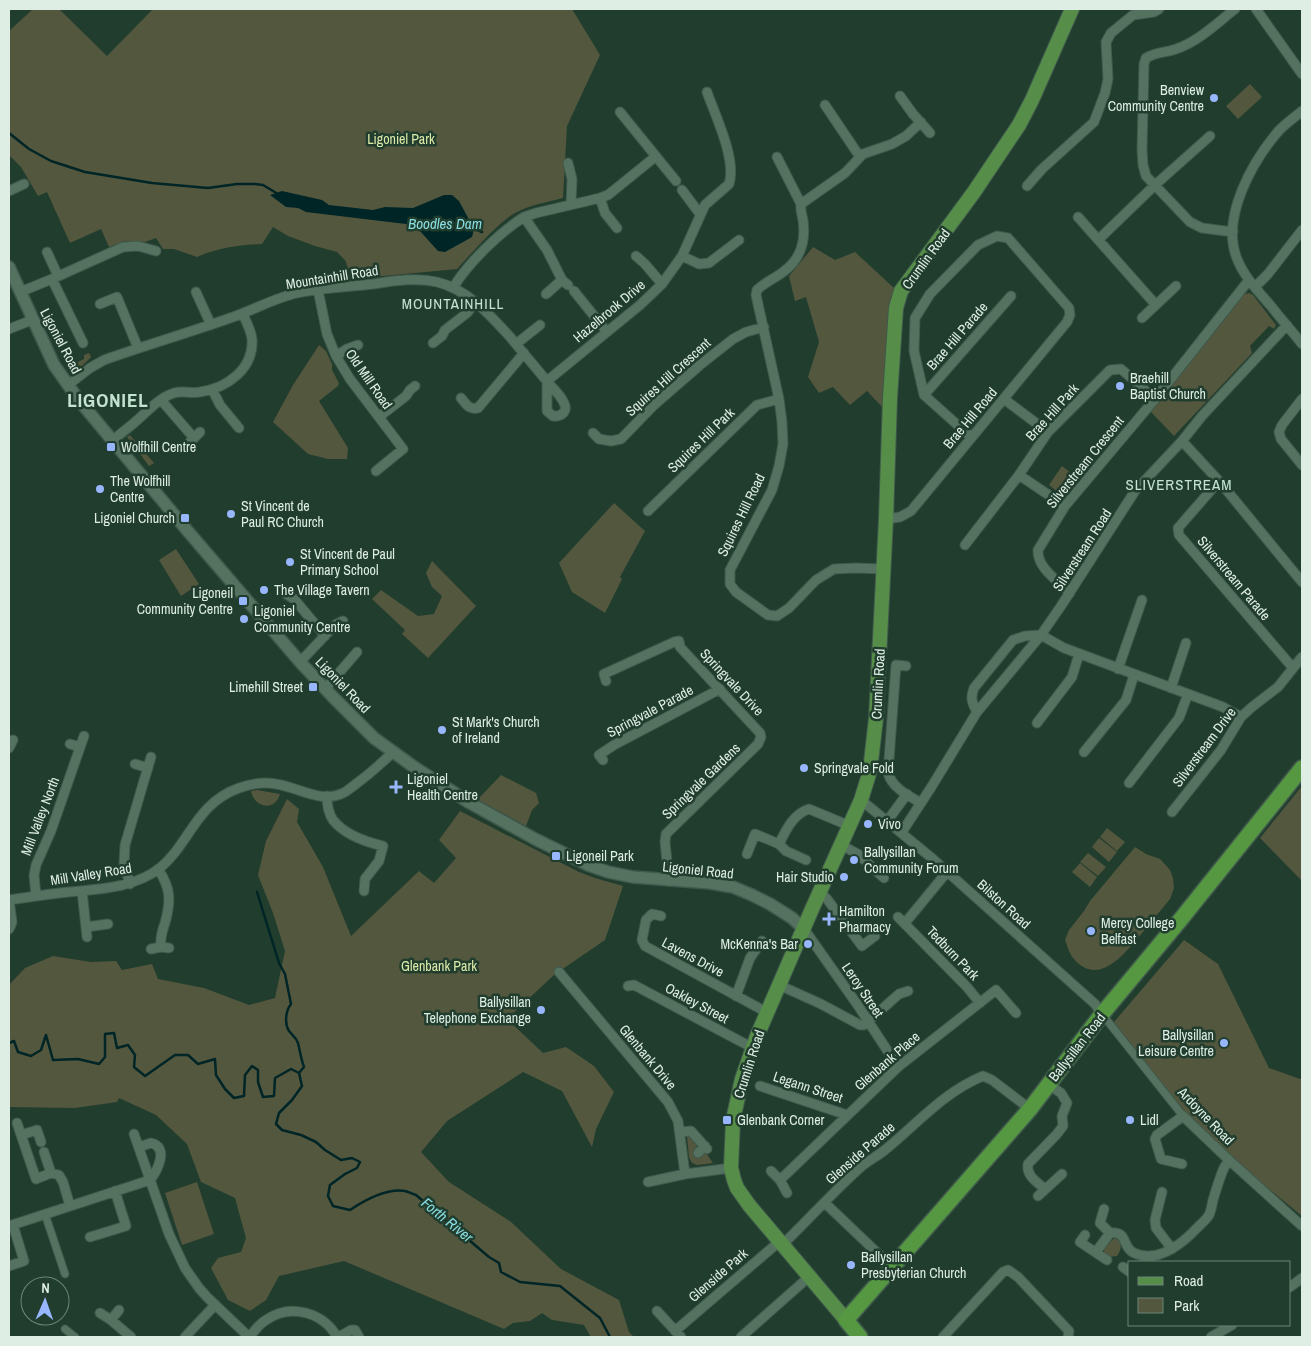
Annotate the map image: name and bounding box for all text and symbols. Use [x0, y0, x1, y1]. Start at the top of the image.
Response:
place label: Benview Community Centre [1108, 81, 1205, 115]
marker: Benview Community Centre [1208, 92, 1220, 104]
park label: Ligoniel Park [367, 130, 435, 148]
water label: Boodles Dam [408, 213, 482, 234]
street label: Crumlin Road [898, 225, 954, 293]
street label: Mountainhill Road [285, 261, 379, 293]
street label: Hazelbrook Drive [569, 276, 649, 346]
district label: MOUNTAINHILL [402, 293, 504, 314]
street label: Brae Hill Parade [923, 298, 991, 374]
street label: Ligoniel Road [36, 305, 86, 377]
street label: Squires Hill Crescent [622, 334, 714, 420]
street label: Old Mill Road [342, 345, 396, 413]
place label: Braehill Baptist Church [1130, 369, 1206, 403]
street label: Brae Hill Park [1022, 379, 1083, 444]
marker: Braehill Baptist Church [1114, 380, 1126, 392]
street label: Brae Hill Road [939, 384, 1001, 452]
district label: LIGONIEL [67, 387, 149, 413]
street label: Squires Hill Park [664, 403, 738, 476]
street label: Silverstream Crescent [1042, 412, 1128, 512]
place label: Wolfhill Centre [121, 438, 196, 456]
marker: Wolfhill Centre [105, 441, 117, 453]
street label: Squires Hill Road [713, 471, 769, 559]
place label: The Wolfhill Centre [110, 472, 170, 506]
district label: SLIVERSTREAM [1125, 474, 1233, 495]
marker: The Wolfhill Centre [94, 483, 106, 495]
place label: St Vincent de Paul RC Church [241, 497, 324, 531]
street label: Silverstream Road [1049, 505, 1115, 595]
marker: St Vincent de Paul RC Church [225, 508, 237, 520]
place label: Ligoniel Church [94, 509, 175, 527]
marker: Ligoniel Church [179, 512, 191, 524]
street label: Silverstream Parade [1193, 532, 1275, 624]
place label: St Vincent de Paul Primary School [300, 545, 395, 579]
marker: St Vincent de Paul Primary School [284, 556, 296, 568]
place label: The Village Tavern [274, 581, 370, 599]
place label: Ligoneil Community Centre [137, 584, 233, 618]
marker: The Village Tavern [258, 584, 270, 596]
marker: Ligoneil Community Centre [237, 595, 249, 607]
place label: Ligoniel Community Centre [254, 602, 350, 636]
marker: Ligoniel Community Centre [238, 613, 250, 625]
street label: Springvale Drive [696, 645, 768, 719]
street label: Crumlin Road [867, 648, 889, 720]
street label: Ligoniel Road [312, 653, 374, 717]
place label: Limehill Street [229, 678, 303, 696]
marker: Limehill Street [307, 681, 319, 693]
street label: Springvale Parade [604, 681, 696, 741]
street label: Silverstream Drive [1168, 704, 1240, 790]
place label: St Mark's Church of Ireland [452, 713, 540, 747]
marker: St Mark's Church of Ireland [436, 724, 448, 736]
street label: Springvale Gardens [658, 739, 744, 823]
place label: Springvale Fold [814, 759, 894, 777]
marker: Springvale Fold [798, 762, 810, 774]
place label: Ligoniel Health Centre [407, 770, 478, 804]
street label: Mill Valley North [17, 774, 63, 858]
marker: Ligoniel Health Centre [389, 780, 403, 794]
place label: Vivo [878, 815, 901, 833]
marker: Vivo [862, 818, 874, 830]
place label: Ballysillan Community Forum [864, 843, 959, 877]
place label: Ligoneil Park [566, 847, 634, 865]
marker: Ligoneil Park [550, 850, 562, 862]
marker: Ballysillan Community Forum [848, 854, 860, 866]
street label: Ligoniel Road [662, 857, 734, 883]
street label: Mill Valley Road [49, 859, 133, 889]
place label: Hair Studio [776, 868, 834, 886]
marker: Hair Studio [838, 871, 850, 883]
street label: Bilston Road [974, 875, 1034, 933]
place label: Hamilton Pharmacy [839, 902, 891, 936]
marker: Hamilton Pharmacy [823, 913, 835, 925]
place label: Mercy College Belfast [1101, 914, 1174, 948]
street label: Tedburn Park [923, 922, 983, 984]
marker: Mercy College Belfast [1085, 925, 1097, 937]
street label: Lavens Drive [659, 933, 727, 981]
place label: McKenna's Bar [721, 935, 798, 953]
marker: McKenna's Bar [802, 938, 814, 950]
park label: Glenbank Park [401, 957, 477, 975]
street label: Leroy Street [838, 959, 888, 1021]
street label: Oakley Street [662, 979, 732, 1027]
place label: Ballysillan Telephone Exchange [424, 993, 531, 1027]
marker: Ballysillan Telephone Exchange [535, 1004, 547, 1016]
street label: Ballysillan Road [1045, 1009, 1109, 1085]
street label: Glenbank Drive [615, 1021, 681, 1093]
place label: Ballysillan Leisure Centre [1138, 1026, 1214, 1060]
street label: Crumlin Road [729, 1028, 769, 1100]
street label: Glenbank Place [851, 1028, 923, 1094]
marker: Ballysillan Leisure Centre [1218, 1037, 1230, 1049]
street label: Legann Street [771, 1067, 845, 1107]
street label: Ardoyne Road [1173, 1083, 1238, 1149]
place label: Glenbank Corner [737, 1111, 825, 1129]
place label: Lidl [1140, 1111, 1159, 1129]
marker: Glenbank Corner [721, 1114, 733, 1126]
marker: Lidl [1124, 1114, 1136, 1126]
street label: Glenside Parade [822, 1118, 898, 1188]
water label: Forth River [417, 1192, 478, 1248]
street label: Glenside Park [685, 1244, 752, 1306]
place label: Ballysillan Presbyterian Church [861, 1248, 966, 1282]
marker: Ballysillan Presbyterian Church [845, 1259, 857, 1271]
legend [1128, 1261, 1291, 1326]
text: Road [1174, 1270, 1203, 1291]
north arrow [20, 1276, 70, 1326]
text: N [41, 1279, 50, 1297]
text: Park [1174, 1295, 1200, 1316]

